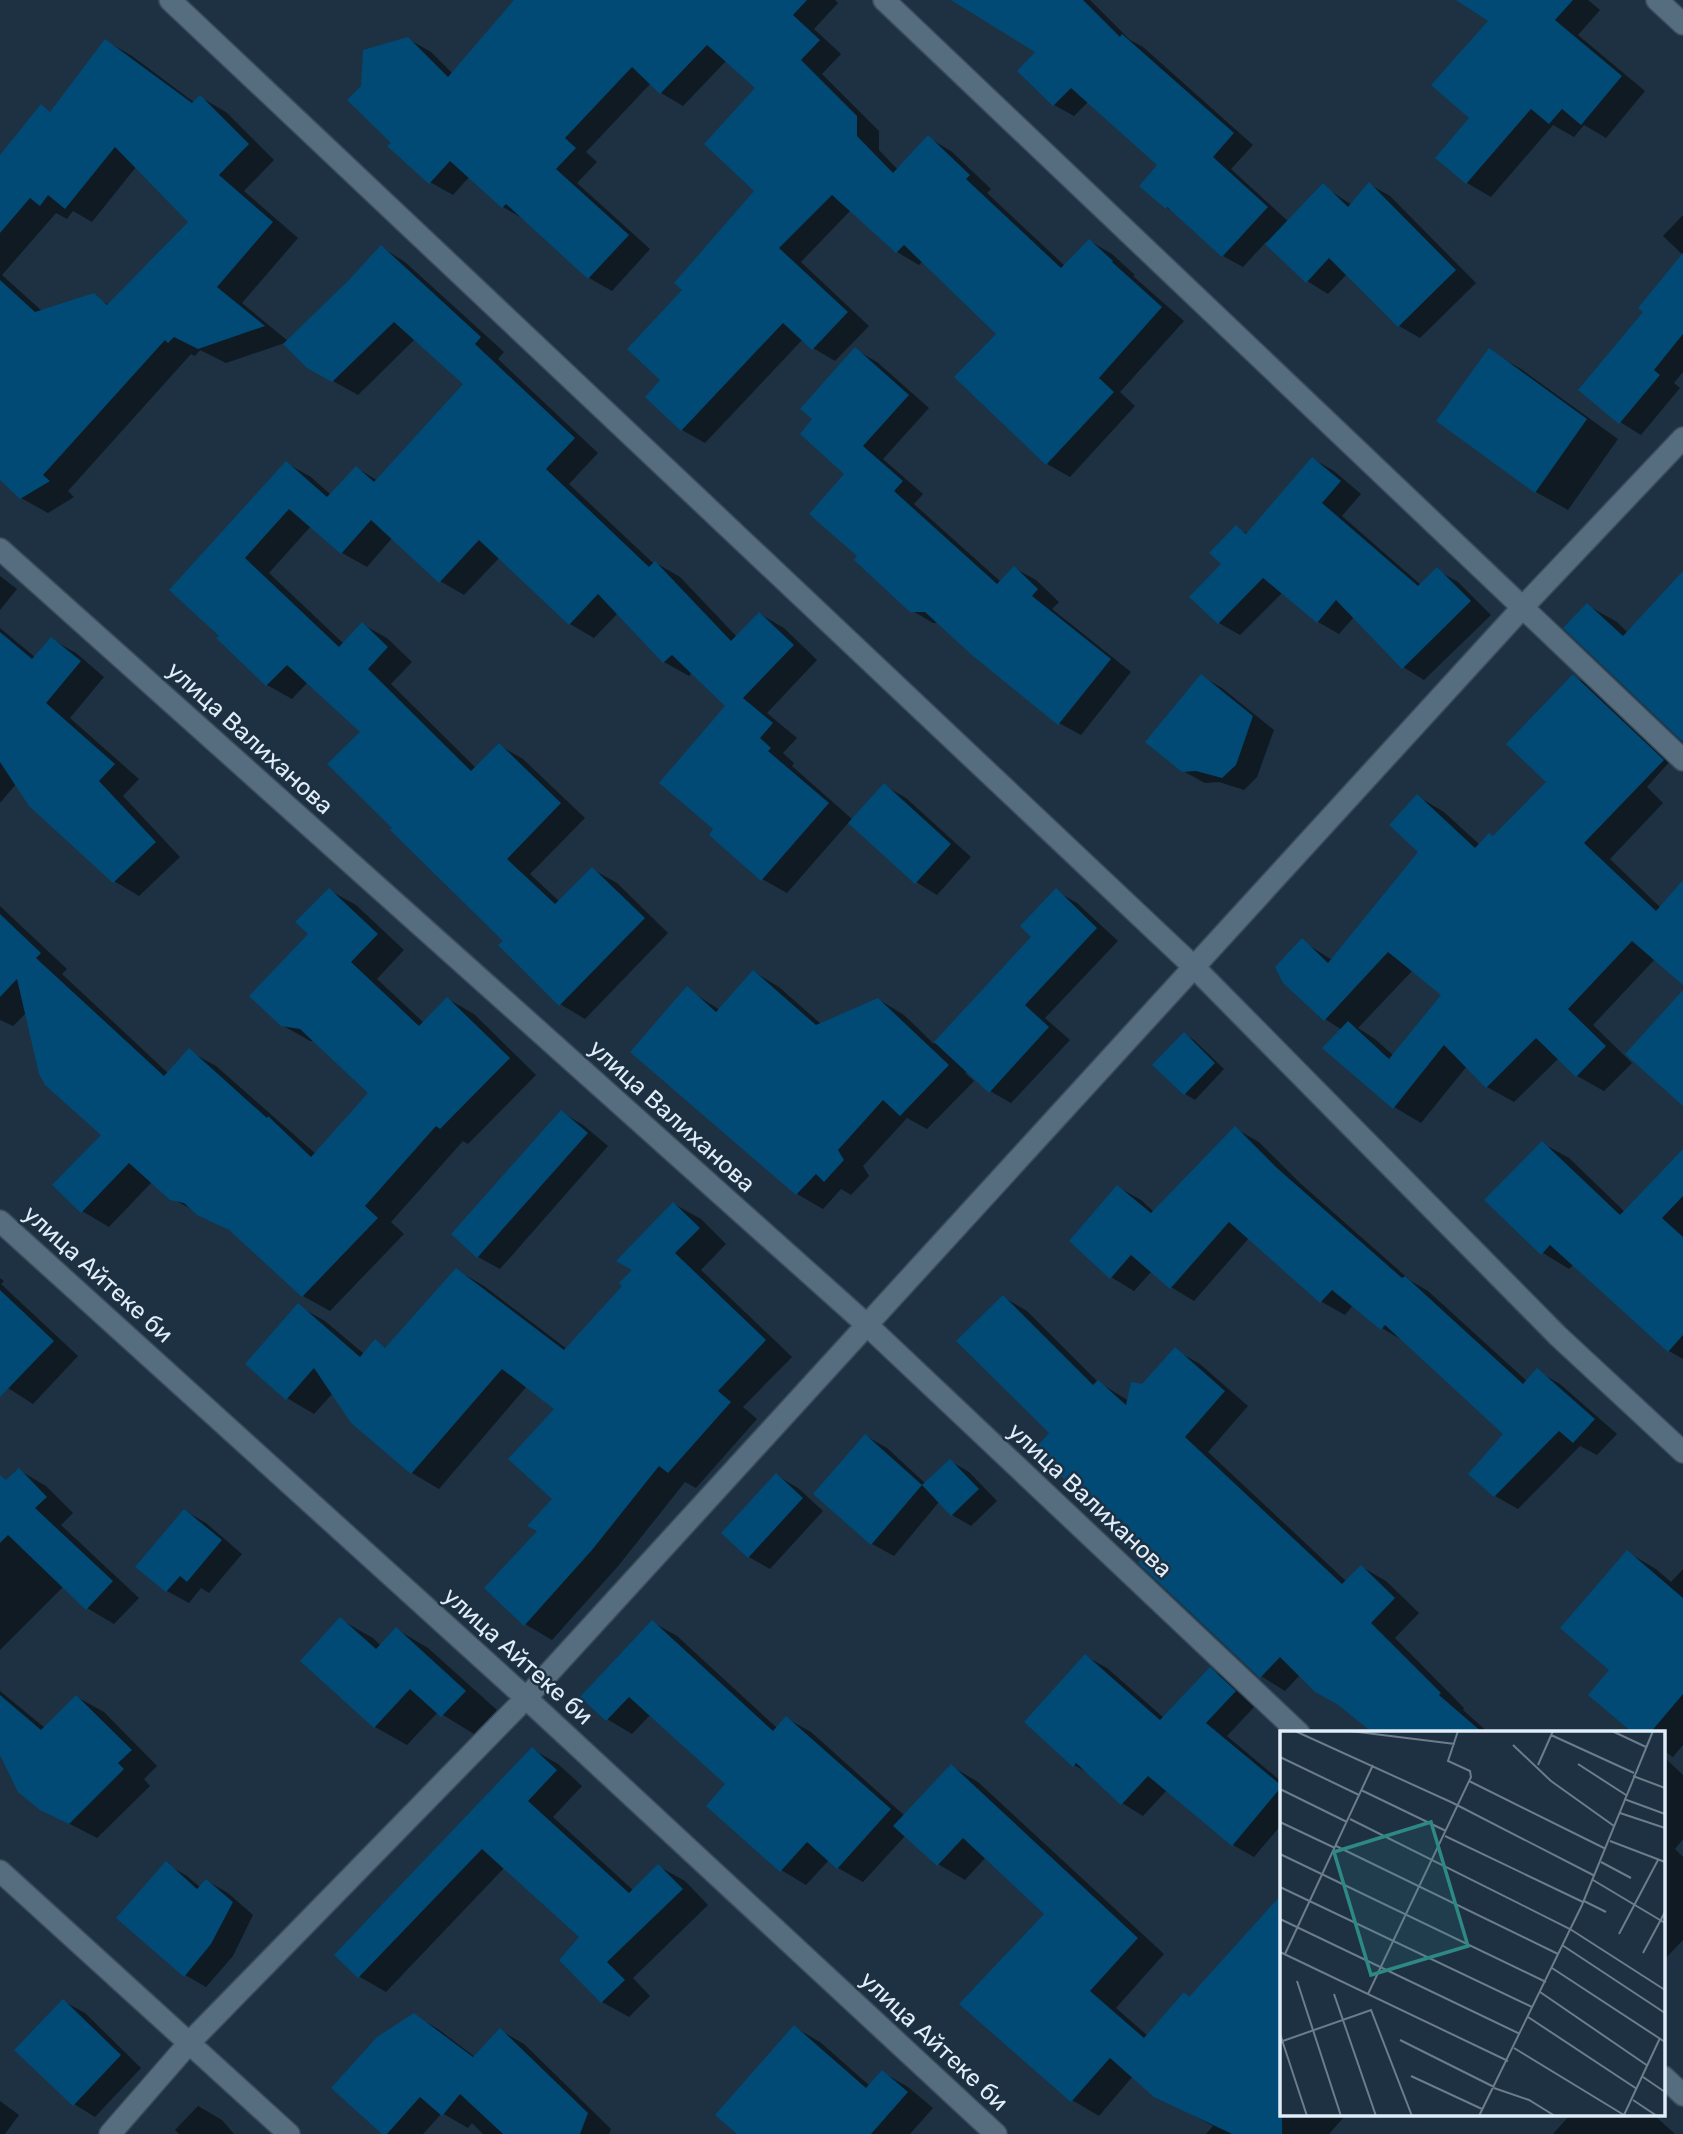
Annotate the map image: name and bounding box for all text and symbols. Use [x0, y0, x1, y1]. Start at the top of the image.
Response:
street label: улица Валиханова [161, 656, 339, 820]
street label: улица Валиханова [583, 1034, 761, 1198]
street label: улица Айтеке би [17, 1200, 179, 1348]
street label: улица Валиханова [1002, 1417, 1178, 1583]
street label: улица Айтеке би [437, 1582, 599, 1730]
inset map [1280, 1731, 1666, 2116]
street label: улица Айтеке би [854, 1965, 1014, 2117]

